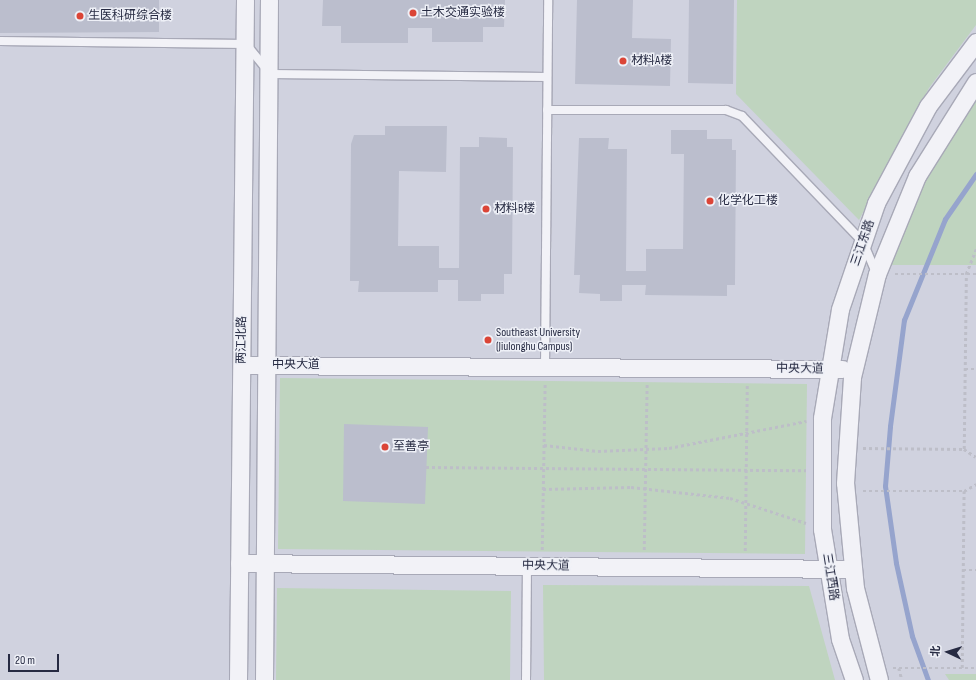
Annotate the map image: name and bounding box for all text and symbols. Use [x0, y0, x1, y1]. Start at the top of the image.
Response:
place label: 土木交通实验楼 [421, 6, 505, 20]
marker: 土木交通实验楼 [408, 8, 418, 18]
place label: 生医科研综合楼 [88, 9, 172, 23]
marker: 生医科研综合楼 [75, 11, 85, 21]
place label: 材料A楼 [631, 54, 672, 68]
marker: 材料A楼 [618, 56, 628, 66]
place label: 化学化工楼 [718, 194, 778, 208]
marker: 化学化工楼 [705, 196, 715, 206]
place label: 材料B楼 [494, 202, 535, 216]
marker: 材料B楼 [481, 204, 491, 214]
street label: 三江东路 [848, 218, 878, 268]
street label: 两江北路 [234, 316, 250, 364]
place label: Southeast University (Jiulonghu Campus) [496, 326, 580, 354]
marker: Southeast University (Jiulonghu Campus) [483, 335, 493, 345]
street label: 中央大道 [272, 358, 320, 372]
street label: 中央大道 [776, 361, 824, 377]
place label: 至善亭 [393, 440, 429, 454]
marker: 至善亭 [380, 442, 390, 452]
street label: 三江西路 [819, 552, 841, 602]
street label: 中央大道 [522, 558, 570, 574]
north arrow [928, 632, 968, 672]
text: 北 [929, 645, 942, 657]
scale bar [10, 646, 61, 672]
text: 20 m [15, 653, 35, 668]

